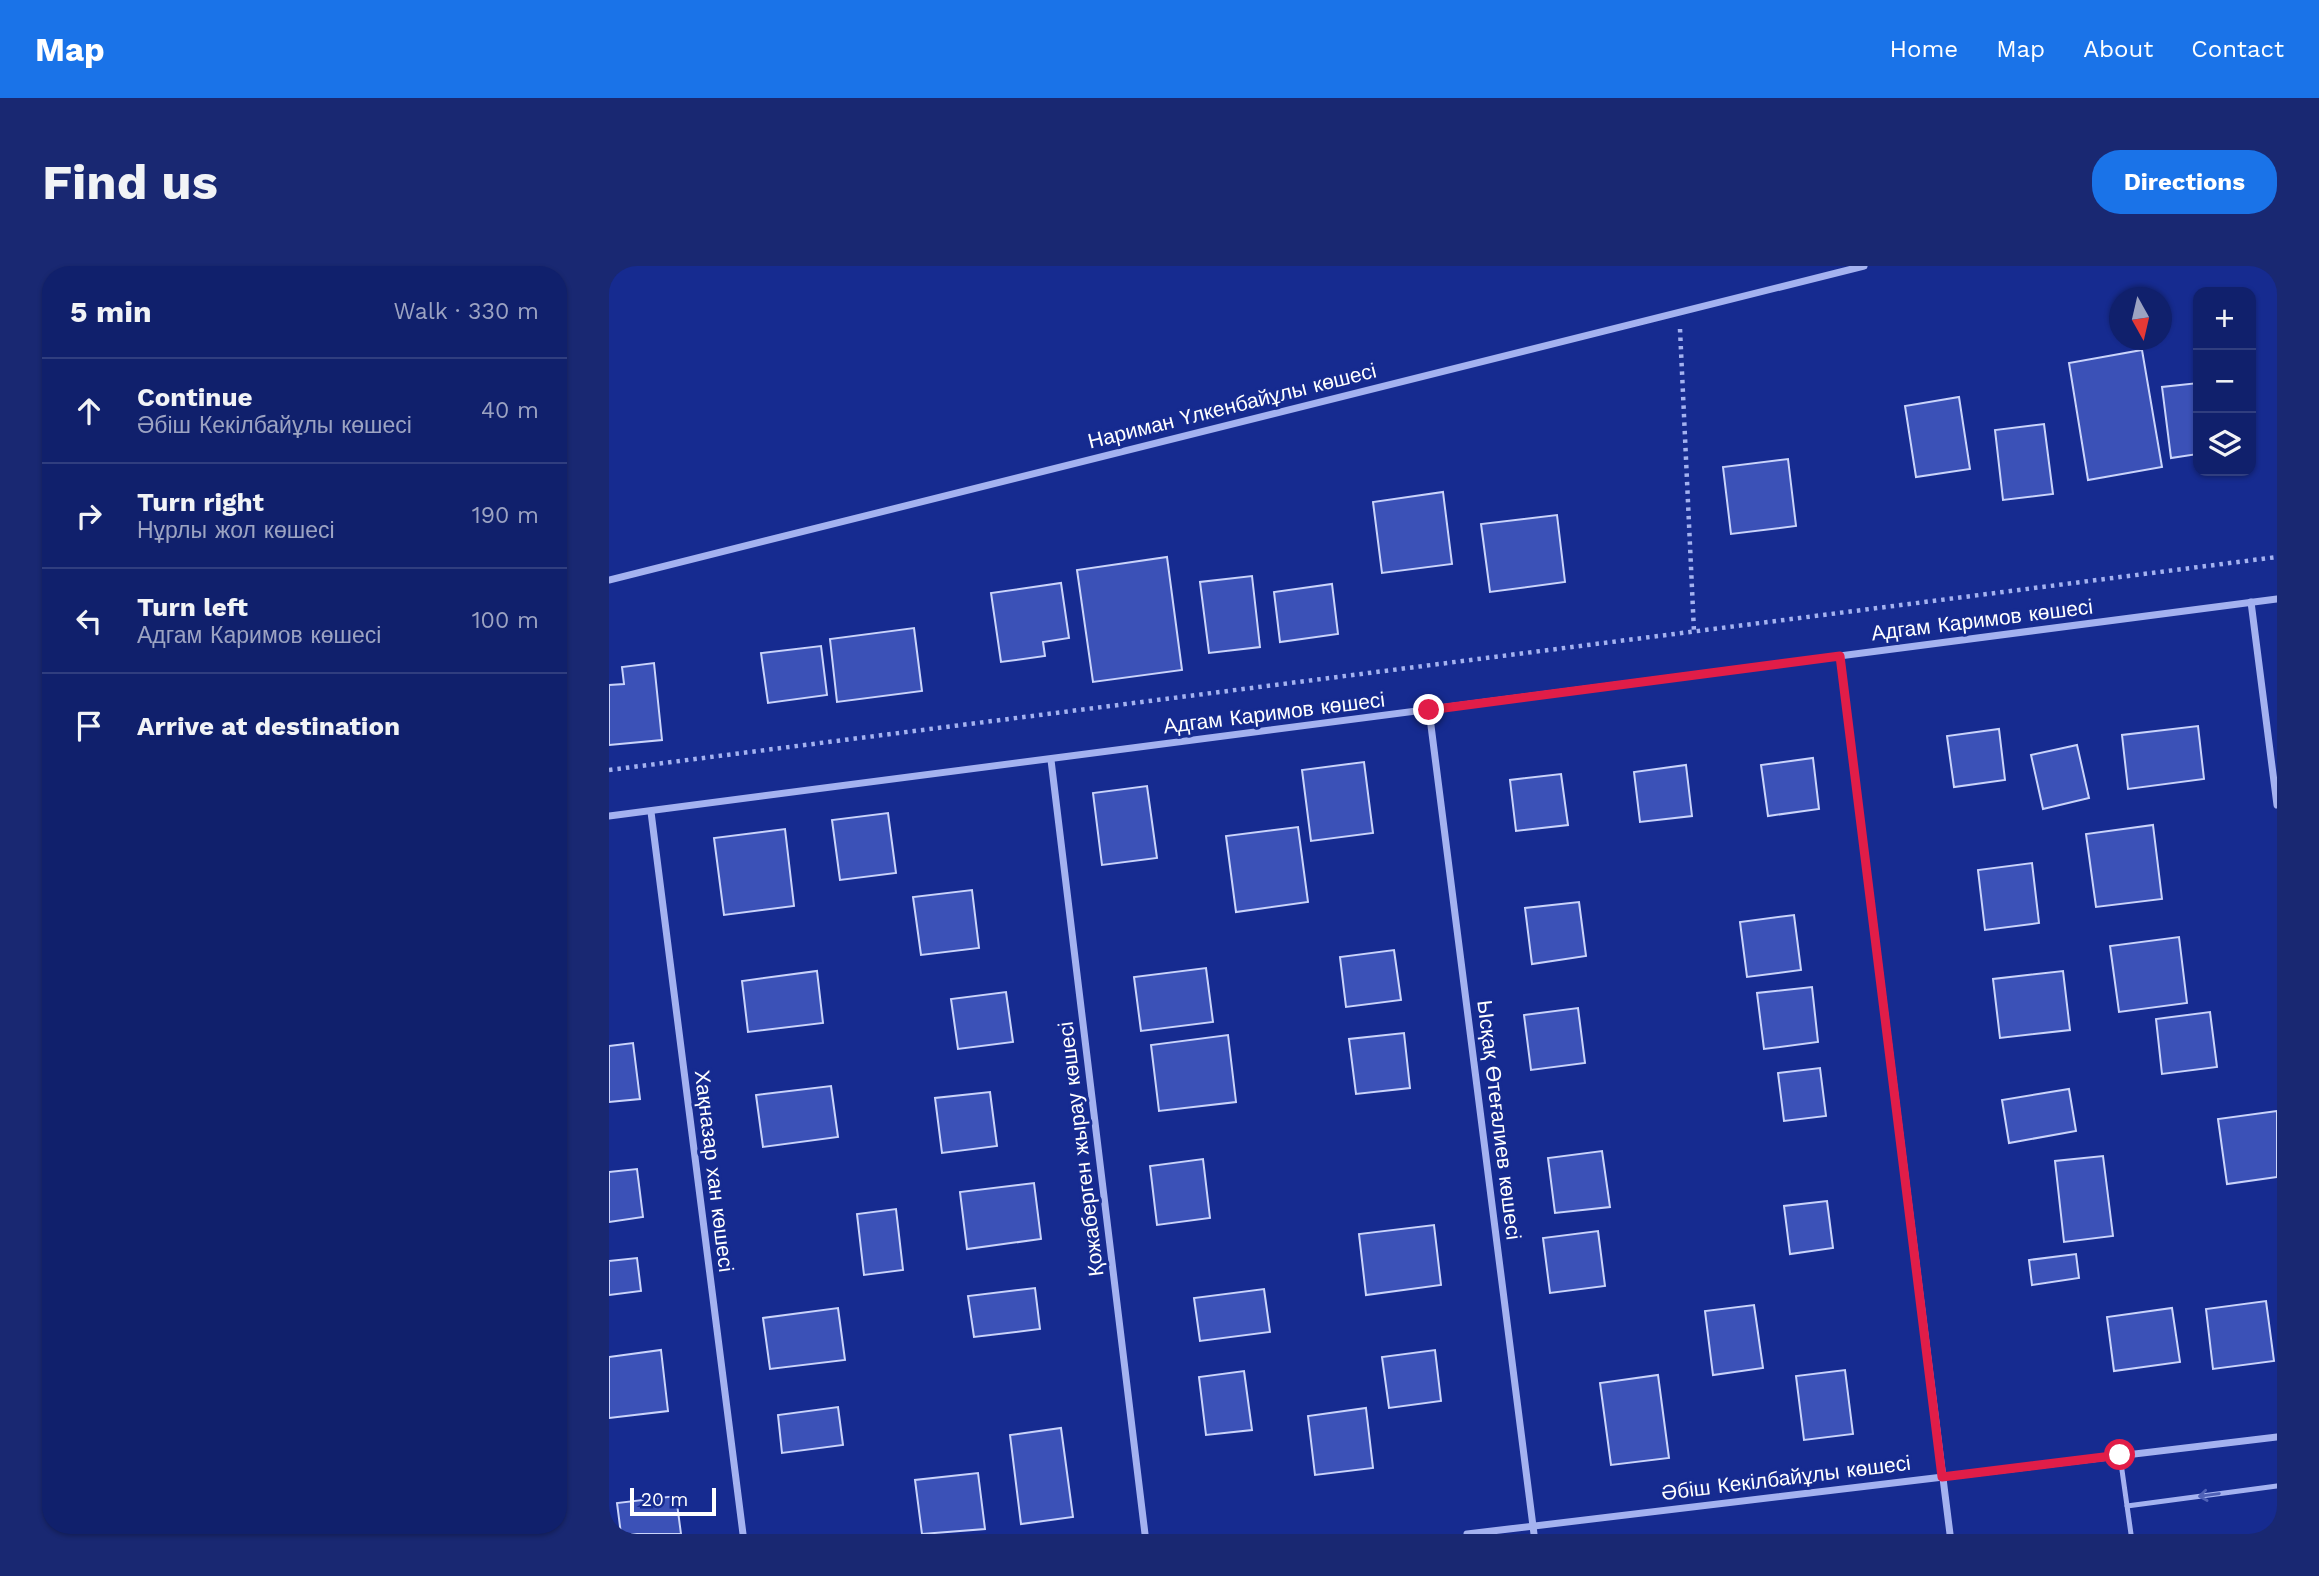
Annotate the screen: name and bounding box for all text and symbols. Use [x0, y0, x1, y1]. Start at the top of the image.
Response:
text: Map [35, 30, 105, 69]
text: Home [1890, 35, 1958, 63]
text: Map [1996, 35, 2045, 63]
text: About [2083, 35, 2153, 63]
text: Contact [2191, 35, 2284, 63]
button: Directions [2092, 150, 2277, 214]
text: Find us [42, 153, 218, 211]
north arrow [2109, 287, 2172, 350]
map controls [2193, 287, 2256, 476]
button: + [2193, 287, 2256, 350]
text: 5 min [70, 294, 152, 329]
text: Walk · 330 m [393, 298, 539, 325]
button: − [2193, 350, 2256, 413]
street label: Нариман Үлкенбайұлы көшесі [1085, 358, 1379, 453]
text: Continue [137, 382, 253, 412]
icon: ahead [70, 392, 108, 430]
text: 40 m [481, 397, 539, 424]
text: Әбіш Кекілбайұлы көшесі [137, 412, 412, 439]
button: layers [2193, 413, 2256, 476]
text: Turn right [137, 487, 264, 517]
icon: right [70, 497, 108, 535]
text: 190 m [472, 502, 539, 529]
text: Нұрлы жол көшесі [137, 517, 335, 544]
text: Turn left [137, 592, 248, 622]
street label: Адгам Каримов көшесі [1870, 594, 2094, 646]
icon: left [70, 602, 108, 640]
text: 100 m [472, 607, 539, 634]
text: Адгам Каримов көшесі [137, 622, 381, 649]
street label: Адгам Каримов көшесі [1162, 687, 1386, 739]
route end [1413, 694, 1444, 725]
icon: arrive [70, 707, 108, 745]
text: Arrive at destination [137, 711, 400, 741]
street label: Ысқақ Өтеғалиев көшесі [1472, 999, 1527, 1241]
street label: Қожаберген жырау көшесі [1052, 1020, 1109, 1278]
street label: Хақназар хан көшесі [690, 1069, 739, 1273]
route start [2104, 1439, 2135, 1470]
street label: Әбіш Кекілбайұлы көшесі [1660, 1450, 1912, 1505]
scale bar [630, 1485, 716, 1517]
text: 20 m [641, 1488, 688, 1511]
one-way arrow [2198, 1489, 2221, 1502]

